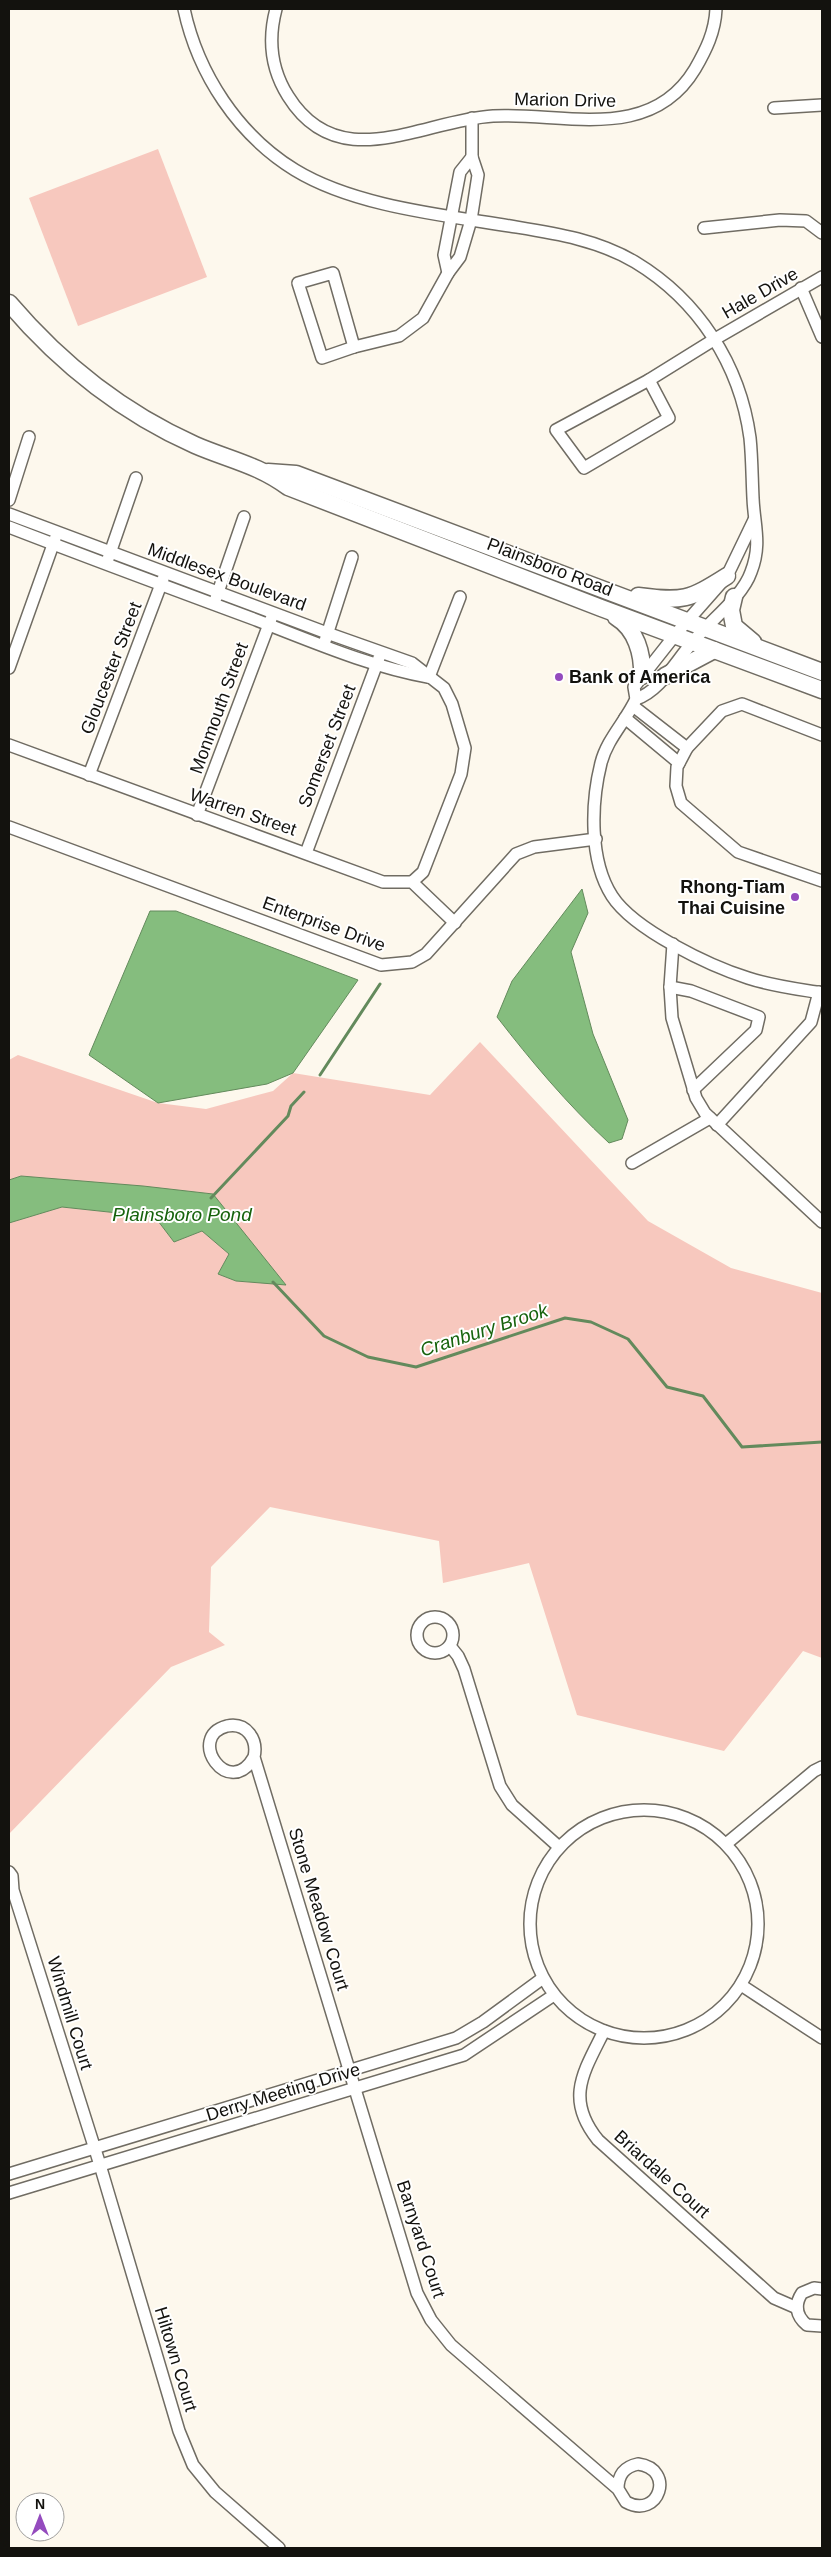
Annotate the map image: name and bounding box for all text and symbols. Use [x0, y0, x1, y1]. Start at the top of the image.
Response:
street label: Marion Drive [514, 89, 616, 111]
street label: Hale Drive [719, 263, 801, 323]
street label: Plainsboro Road [484, 534, 616, 600]
street label: Middlesex Boulevard [145, 539, 309, 615]
street label: Gloucester Street [77, 599, 145, 737]
street label: Monmouth Street [186, 640, 252, 776]
place label: Bank of America [569, 667, 711, 687]
marker: Bank of America [553, 671, 565, 683]
street label: Somerset Street [294, 682, 360, 810]
street label: Warren Street [187, 784, 299, 840]
place label: Rhong-Tiam Thai Cuisine [678, 877, 785, 918]
marker: Rhong-Tiam Thai Cuisine [789, 891, 801, 903]
street label: Enterprise Drive [260, 893, 388, 955]
water label: Plainsboro Pond [112, 1204, 253, 1225]
water label: Cranbury Brook [417, 1299, 552, 1361]
street label: Stone Meadow Court [285, 1825, 353, 1993]
street label: Windmill Court [43, 1954, 97, 2072]
street label: Derry Meeting Drive [204, 2059, 362, 2125]
street label: Briardale Court [610, 2126, 714, 2222]
street label: Barnyard Court [393, 2178, 449, 2300]
street label: Hiltown Court [151, 2304, 201, 2414]
north arrow [15, 2492, 65, 2542]
text: N [35, 2496, 45, 2512]

